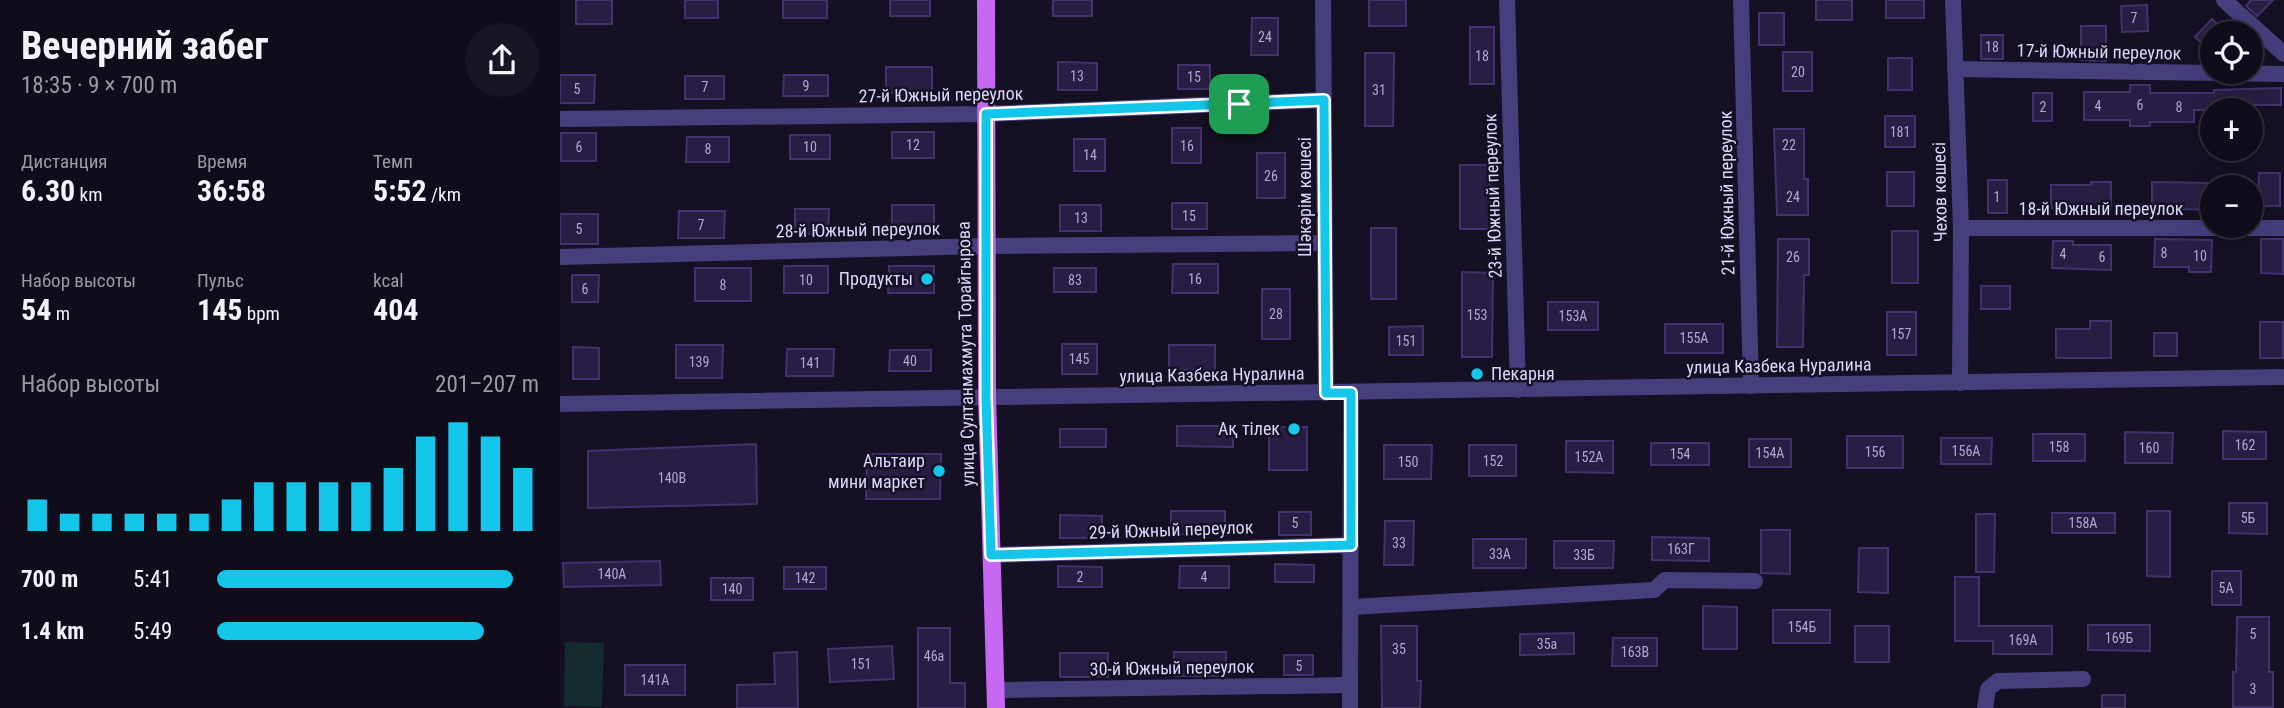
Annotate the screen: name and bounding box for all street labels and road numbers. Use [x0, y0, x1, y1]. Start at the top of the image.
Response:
street label: 17-й Южный переулок [2016, 40, 2182, 63]
street label: 27-й Южный переулок [858, 83, 1024, 106]
street label: 21-й Южный переулок [1715, 110, 1738, 276]
street label: 23-й Южный переулок [1479, 113, 1506, 279]
street label: Шәкәрім көшесі [1294, 137, 1315, 257]
street label: Чехов көшесі [1928, 142, 1951, 242]
street label: 18-й Южный переулок [2019, 198, 2184, 219]
street label: 28-й Южный переулок [775, 218, 941, 241]
street label: улица Султанмахмута Торайгырова [953, 221, 978, 487]
street label: улица Казбека Нуралина [1686, 353, 1872, 378]
street label: улица Казбека Нуралина [1119, 362, 1305, 387]
street label: 29-й Южный переулок [1088, 516, 1254, 543]
street label: 30-й Южный переулок [1089, 656, 1255, 679]

